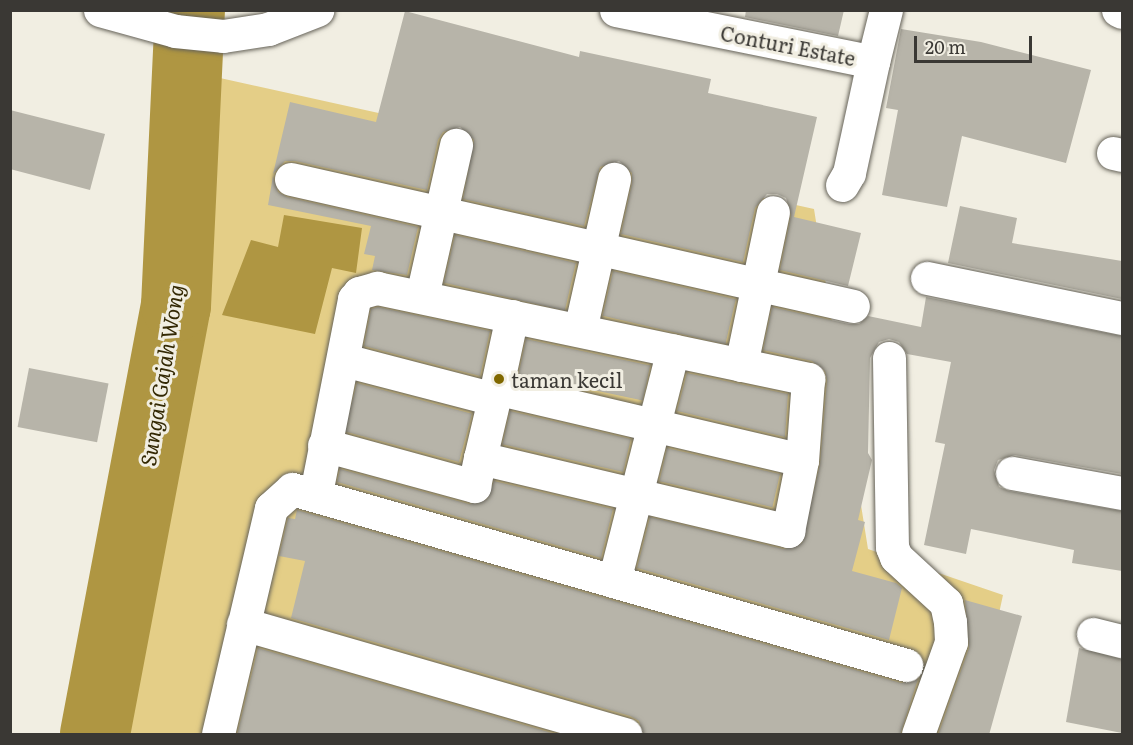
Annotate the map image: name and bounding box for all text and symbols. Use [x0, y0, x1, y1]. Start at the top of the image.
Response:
street label: Conturi Estate [719, 20, 857, 70]
scale bar [917, 24, 1036, 62]
text: 20 m [925, 33, 966, 60]
water label: Sungai Gajah Wong [134, 283, 188, 467]
place label: taman kecil [511, 367, 622, 391]
marker: taman kecil [492, 372, 506, 386]

